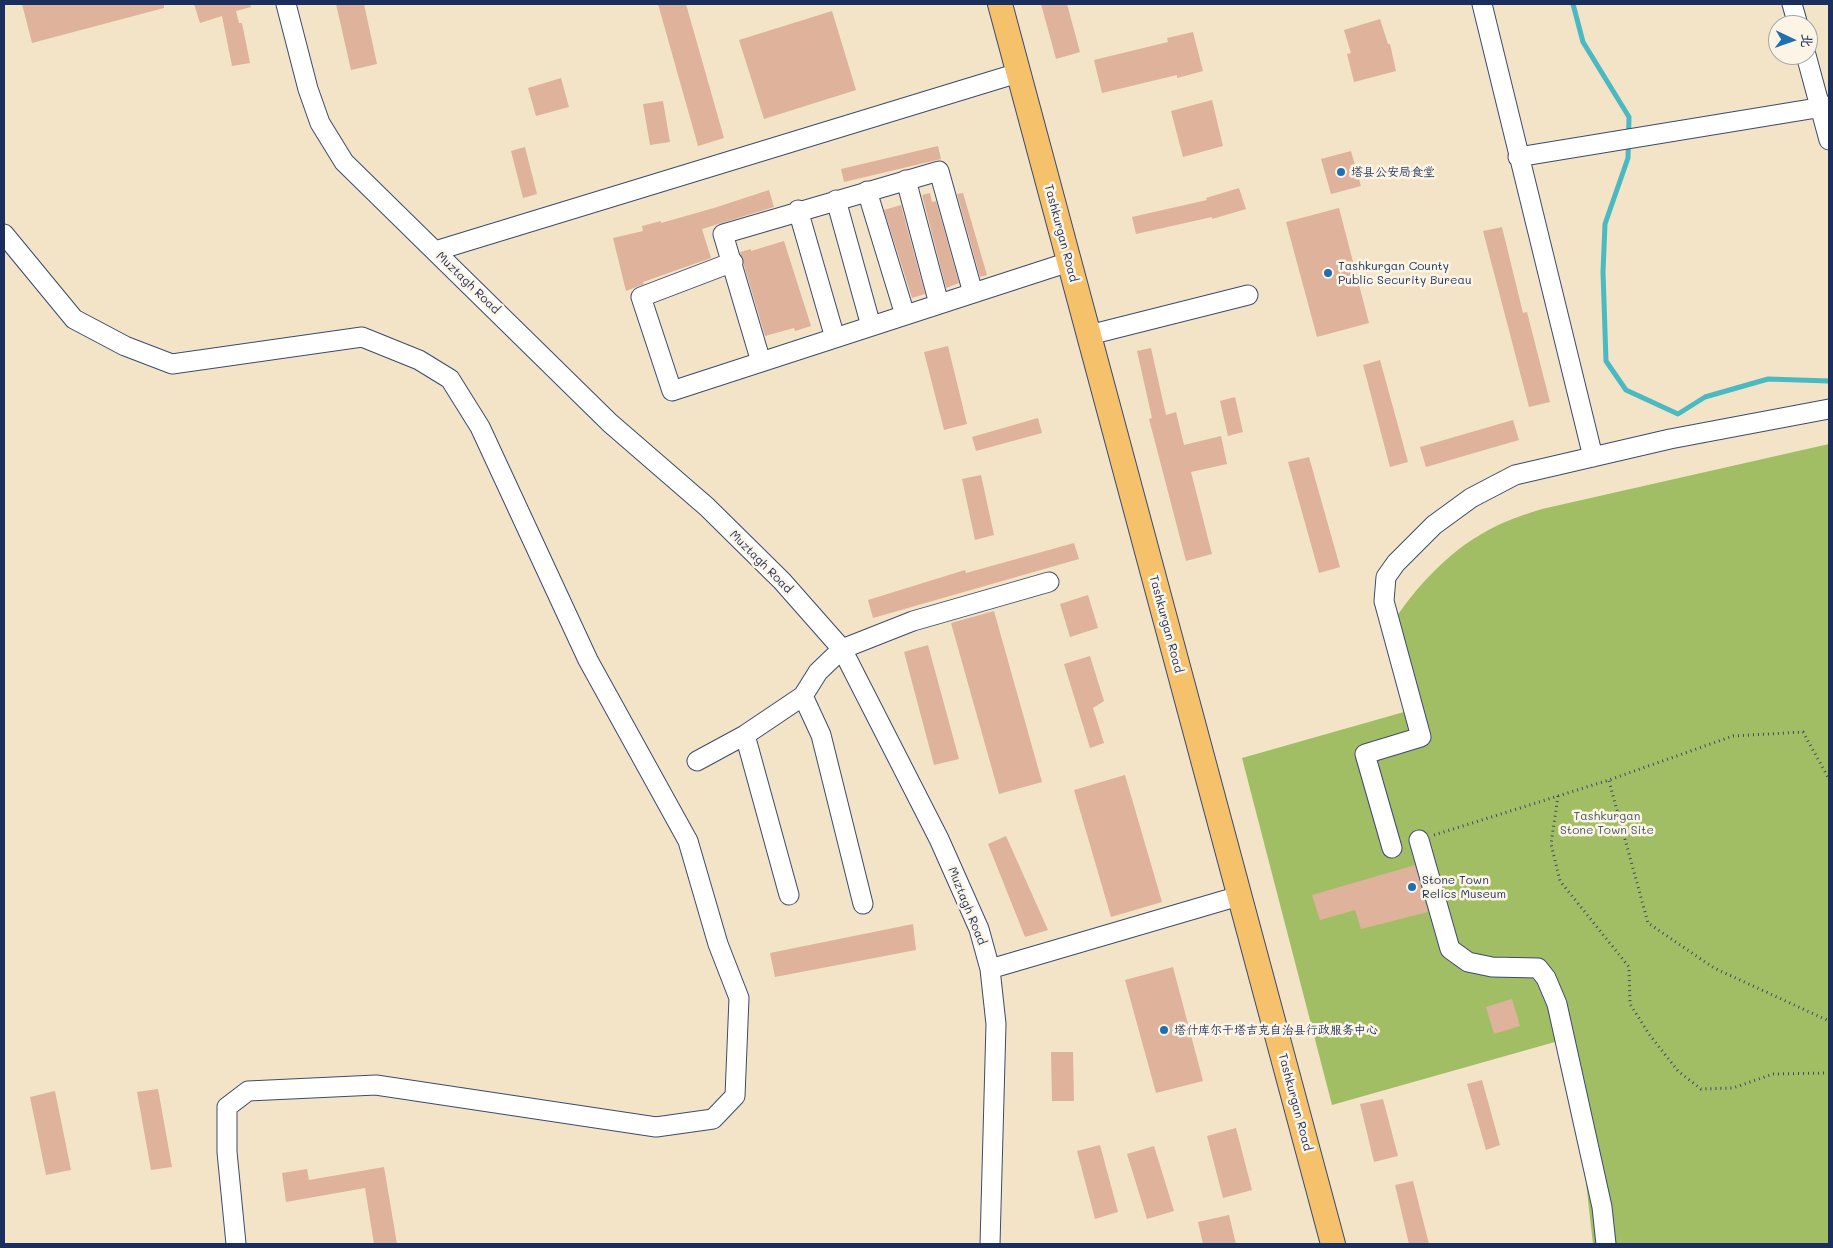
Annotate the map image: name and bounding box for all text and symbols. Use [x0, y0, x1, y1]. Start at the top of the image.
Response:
north arrow [1768, 15, 1818, 65]
text: 北 [1798, 33, 1817, 48]
place label: 塔县公安局食堂 [1351, 165, 1435, 179]
marker: 塔县公安局食堂 [1335, 166, 1347, 178]
street label: Tashkurgan Road [1041, 183, 1081, 283]
street label: Muztagh Road [433, 249, 503, 317]
place label: Tashkurgan County Public Security Bureau [1338, 259, 1472, 287]
marker: Tashkurgan County Public Security Bureau [1322, 267, 1334, 279]
street label: Muztagh Road [727, 528, 795, 596]
street label: Tashkurgan Road [1146, 574, 1186, 674]
park label: Tashkurgan Stone Town Site [1560, 809, 1654, 837]
street label: Muztagh Road [945, 865, 989, 947]
place label: Stone Town Relics Museum [1422, 873, 1506, 901]
marker: Stone Town Relics Museum [1406, 881, 1418, 893]
place label: 塔什库尔干塔吉克自治县行政服务中心 [1174, 1023, 1378, 1037]
marker: 塔什库尔干塔吉克自治县行政服务中心 [1158, 1024, 1170, 1036]
street label: Tashkurgan Road [1275, 1052, 1315, 1152]

